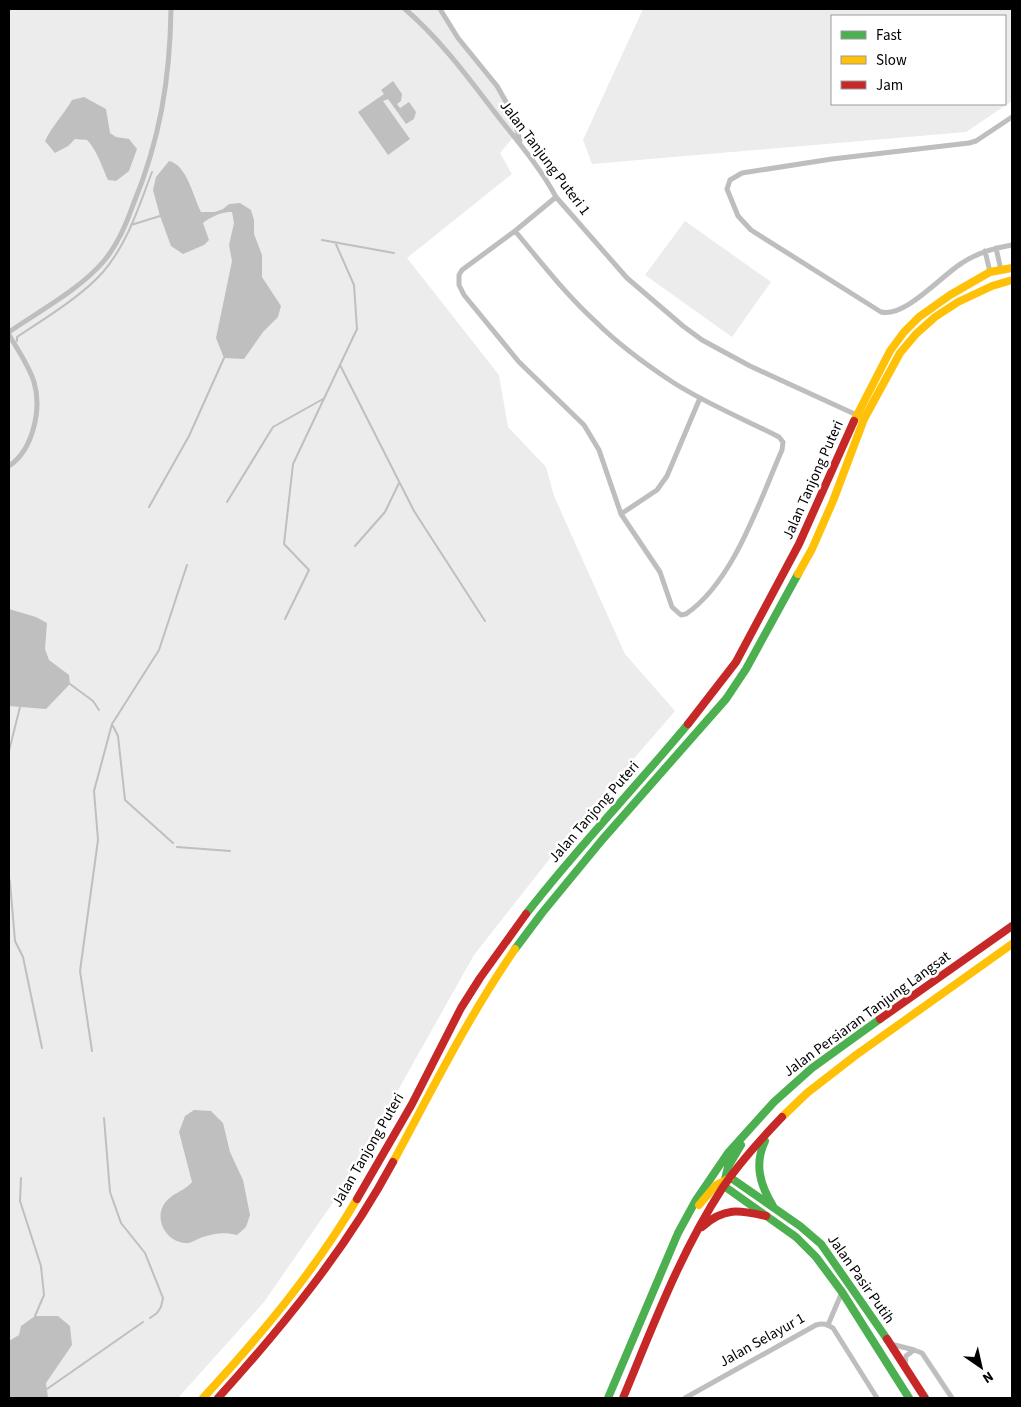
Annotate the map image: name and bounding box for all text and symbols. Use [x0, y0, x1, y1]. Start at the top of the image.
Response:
legend [831, 15, 1006, 105]
text: Fast [876, 25, 902, 46]
text: Slow [876, 50, 907, 71]
text: Jam [876, 75, 903, 96]
street label: Jalan Tanjung Puteri 1 [495, 96, 595, 220]
street label: Jalan Tanjong Puteri [777, 417, 849, 543]
street label: Jalan Tanjong Puteri [544, 757, 644, 867]
street label: Jalan Persiaran Tanjung Langsat [779, 946, 955, 1082]
street label: Jalan Tanjong Puteri [327, 1089, 409, 1211]
street label: Jalan Pasir Putih [822, 1230, 900, 1328]
street label: Jalan Selayur 1 [715, 1308, 809, 1372]
north arrow [956, 1342, 1006, 1392]
text: N [978, 1366, 997, 1388]

